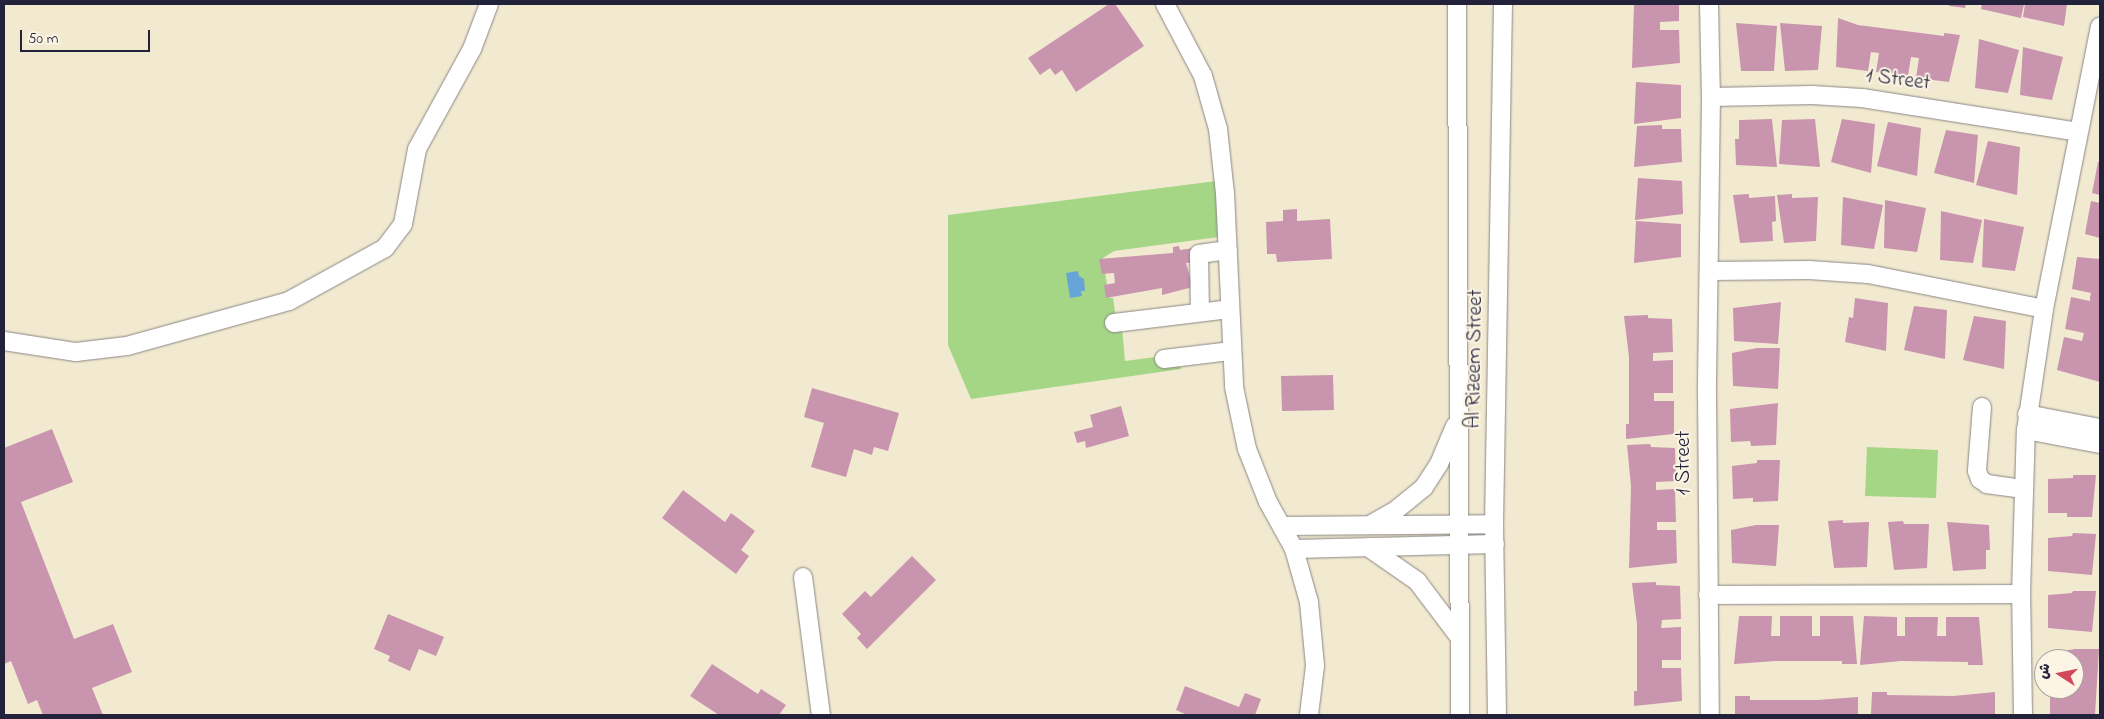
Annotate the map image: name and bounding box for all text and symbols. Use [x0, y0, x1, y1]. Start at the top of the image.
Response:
scale bar [22, 20, 152, 52]
text: 50 m [28, 28, 58, 50]
street label: 1 Street [1864, 64, 1932, 96]
street label: Al Rizeem Street [1461, 289, 1489, 429]
street label: 1 Street [1671, 431, 1697, 495]
north arrow [2034, 649, 2084, 699]
text: ش [2033, 662, 2057, 681]

